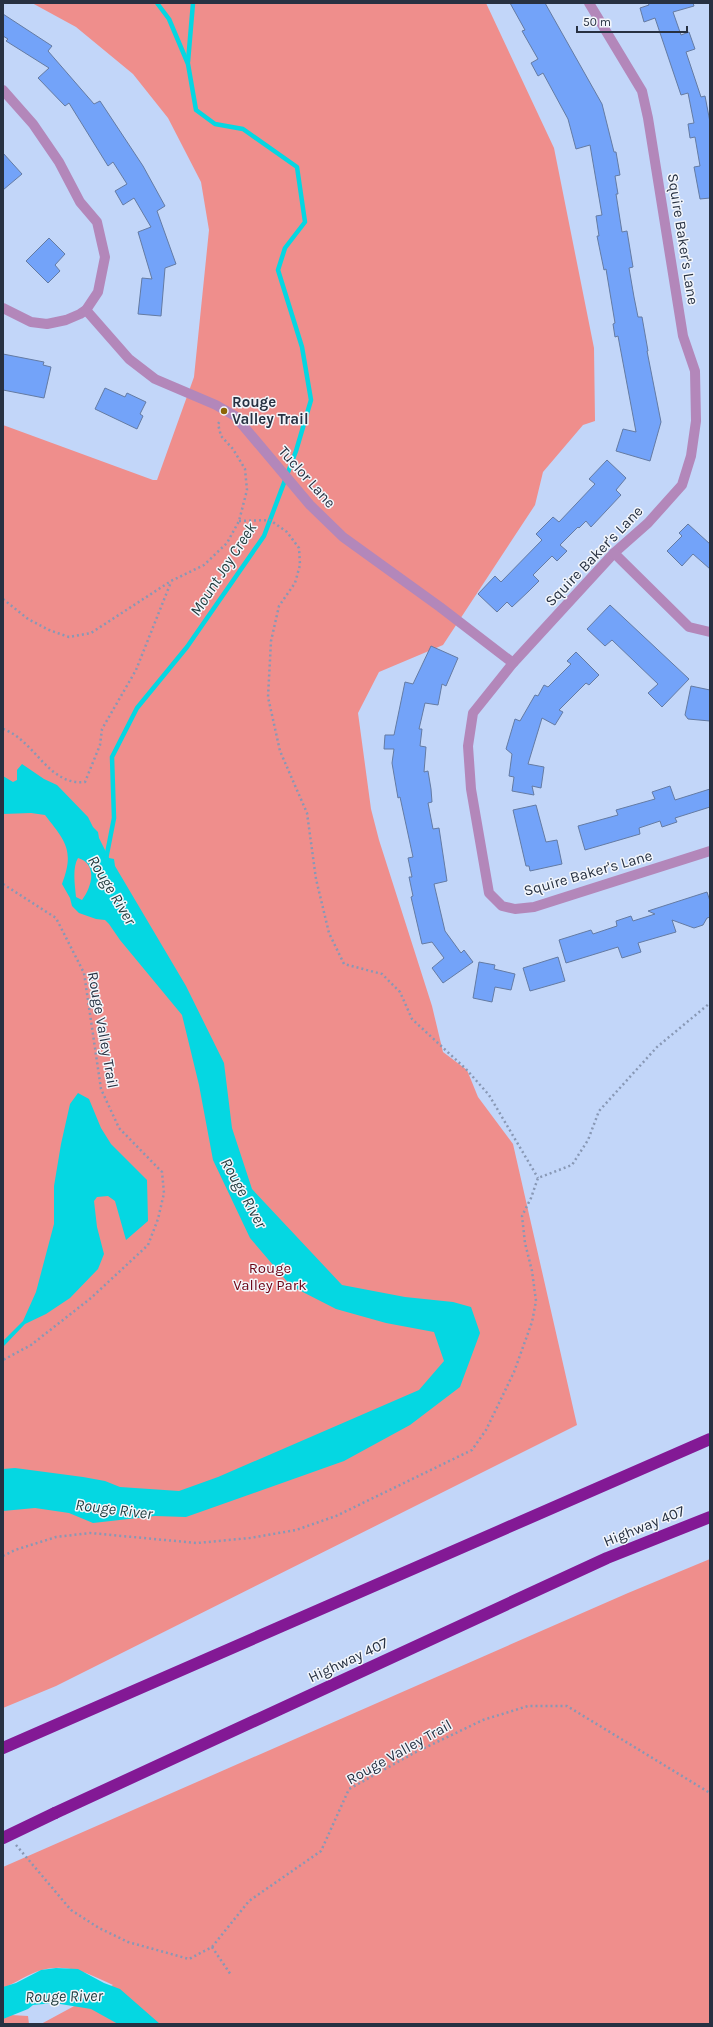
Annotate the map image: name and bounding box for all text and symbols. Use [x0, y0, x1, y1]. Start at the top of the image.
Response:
scale bar [577, 8, 687, 34]
text: 50 m [583, 15, 611, 29]
street label: Squire Baker's Lane [664, 172, 702, 306]
place label: Rouge Valley Trail [232, 393, 309, 428]
marker: Rouge Valley Trail [219, 406, 229, 416]
street label: Tuclor Lane [275, 442, 339, 512]
street label: Squire Baker's Lane [541, 502, 647, 610]
water label: Mount Joy Creek [186, 518, 261, 619]
street label: Squire Baker's Lane [522, 846, 654, 900]
water label: Rouge River [84, 852, 140, 929]
street label: Rouge Valley Trail [84, 970, 122, 1090]
water label: Rouge River [217, 1154, 271, 1232]
park label: Rouge Valley Park [233, 1259, 307, 1294]
water label: Rouge River [74, 1495, 154, 1523]
street label: Highway 407 [601, 1502, 687, 1550]
street label: Highway 407 [305, 1634, 391, 1686]
street label: Rouge Valley Trail [343, 1716, 455, 1788]
water label: Rouge River [25, 1986, 103, 2006]

